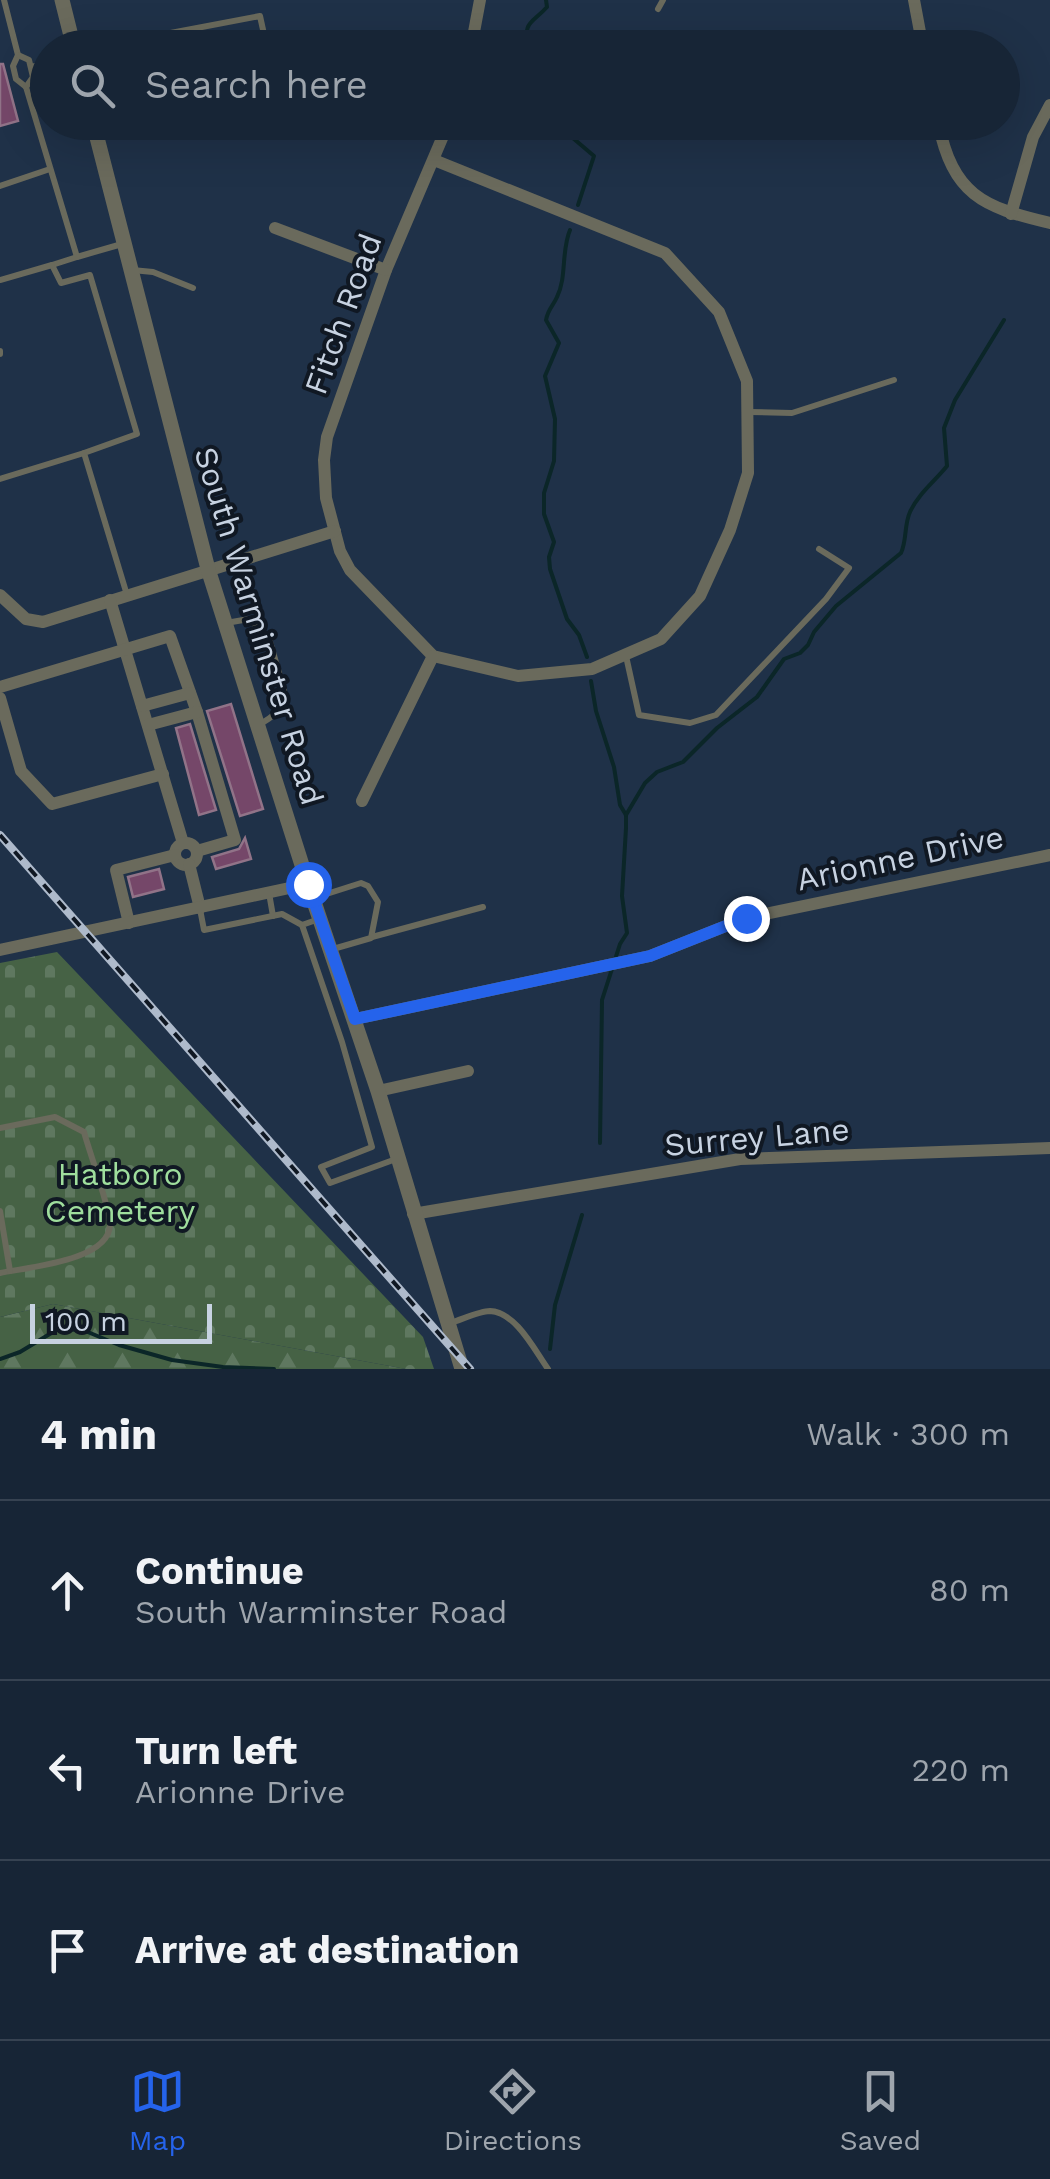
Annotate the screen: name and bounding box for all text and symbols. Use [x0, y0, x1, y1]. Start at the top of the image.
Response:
search box [30, 30, 1020, 140]
icon: search [65, 58, 120, 113]
text: Search here [145, 63, 368, 107]
street label: Fitch Road [296, 228, 390, 400]
street label: South Warminster Road [186, 442, 332, 810]
street label: Arionne Drive [793, 818, 1007, 898]
route start [286, 862, 332, 908]
route end [724, 896, 770, 942]
street label: Surrey Lane [663, 1110, 851, 1164]
park label: Hatboro Cemetery [45, 1155, 196, 1230]
scale bar [30, 1299, 212, 1344]
text: 100 m [45, 1305, 127, 1338]
text: 4 min [40, 1410, 157, 1459]
text: Walk · 300 m [806, 1415, 1010, 1453]
text: Continue [135, 1549, 304, 1593]
icon: ahead [40, 1563, 95, 1618]
text: 80 m [929, 1571, 1010, 1609]
text: South Warminster Road [135, 1593, 507, 1631]
text: Turn left [135, 1729, 297, 1773]
icon: left [40, 1743, 95, 1798]
text: 220 m [911, 1751, 1010, 1789]
text: Arionne Drive [135, 1773, 345, 1811]
icon: arrive [40, 1923, 95, 1978]
text: Arrive at destination [135, 1928, 520, 1972]
tab: Map [129, 2064, 186, 2157]
tab: Directions [444, 2064, 582, 2157]
tab: Saved [840, 2064, 921, 2157]

